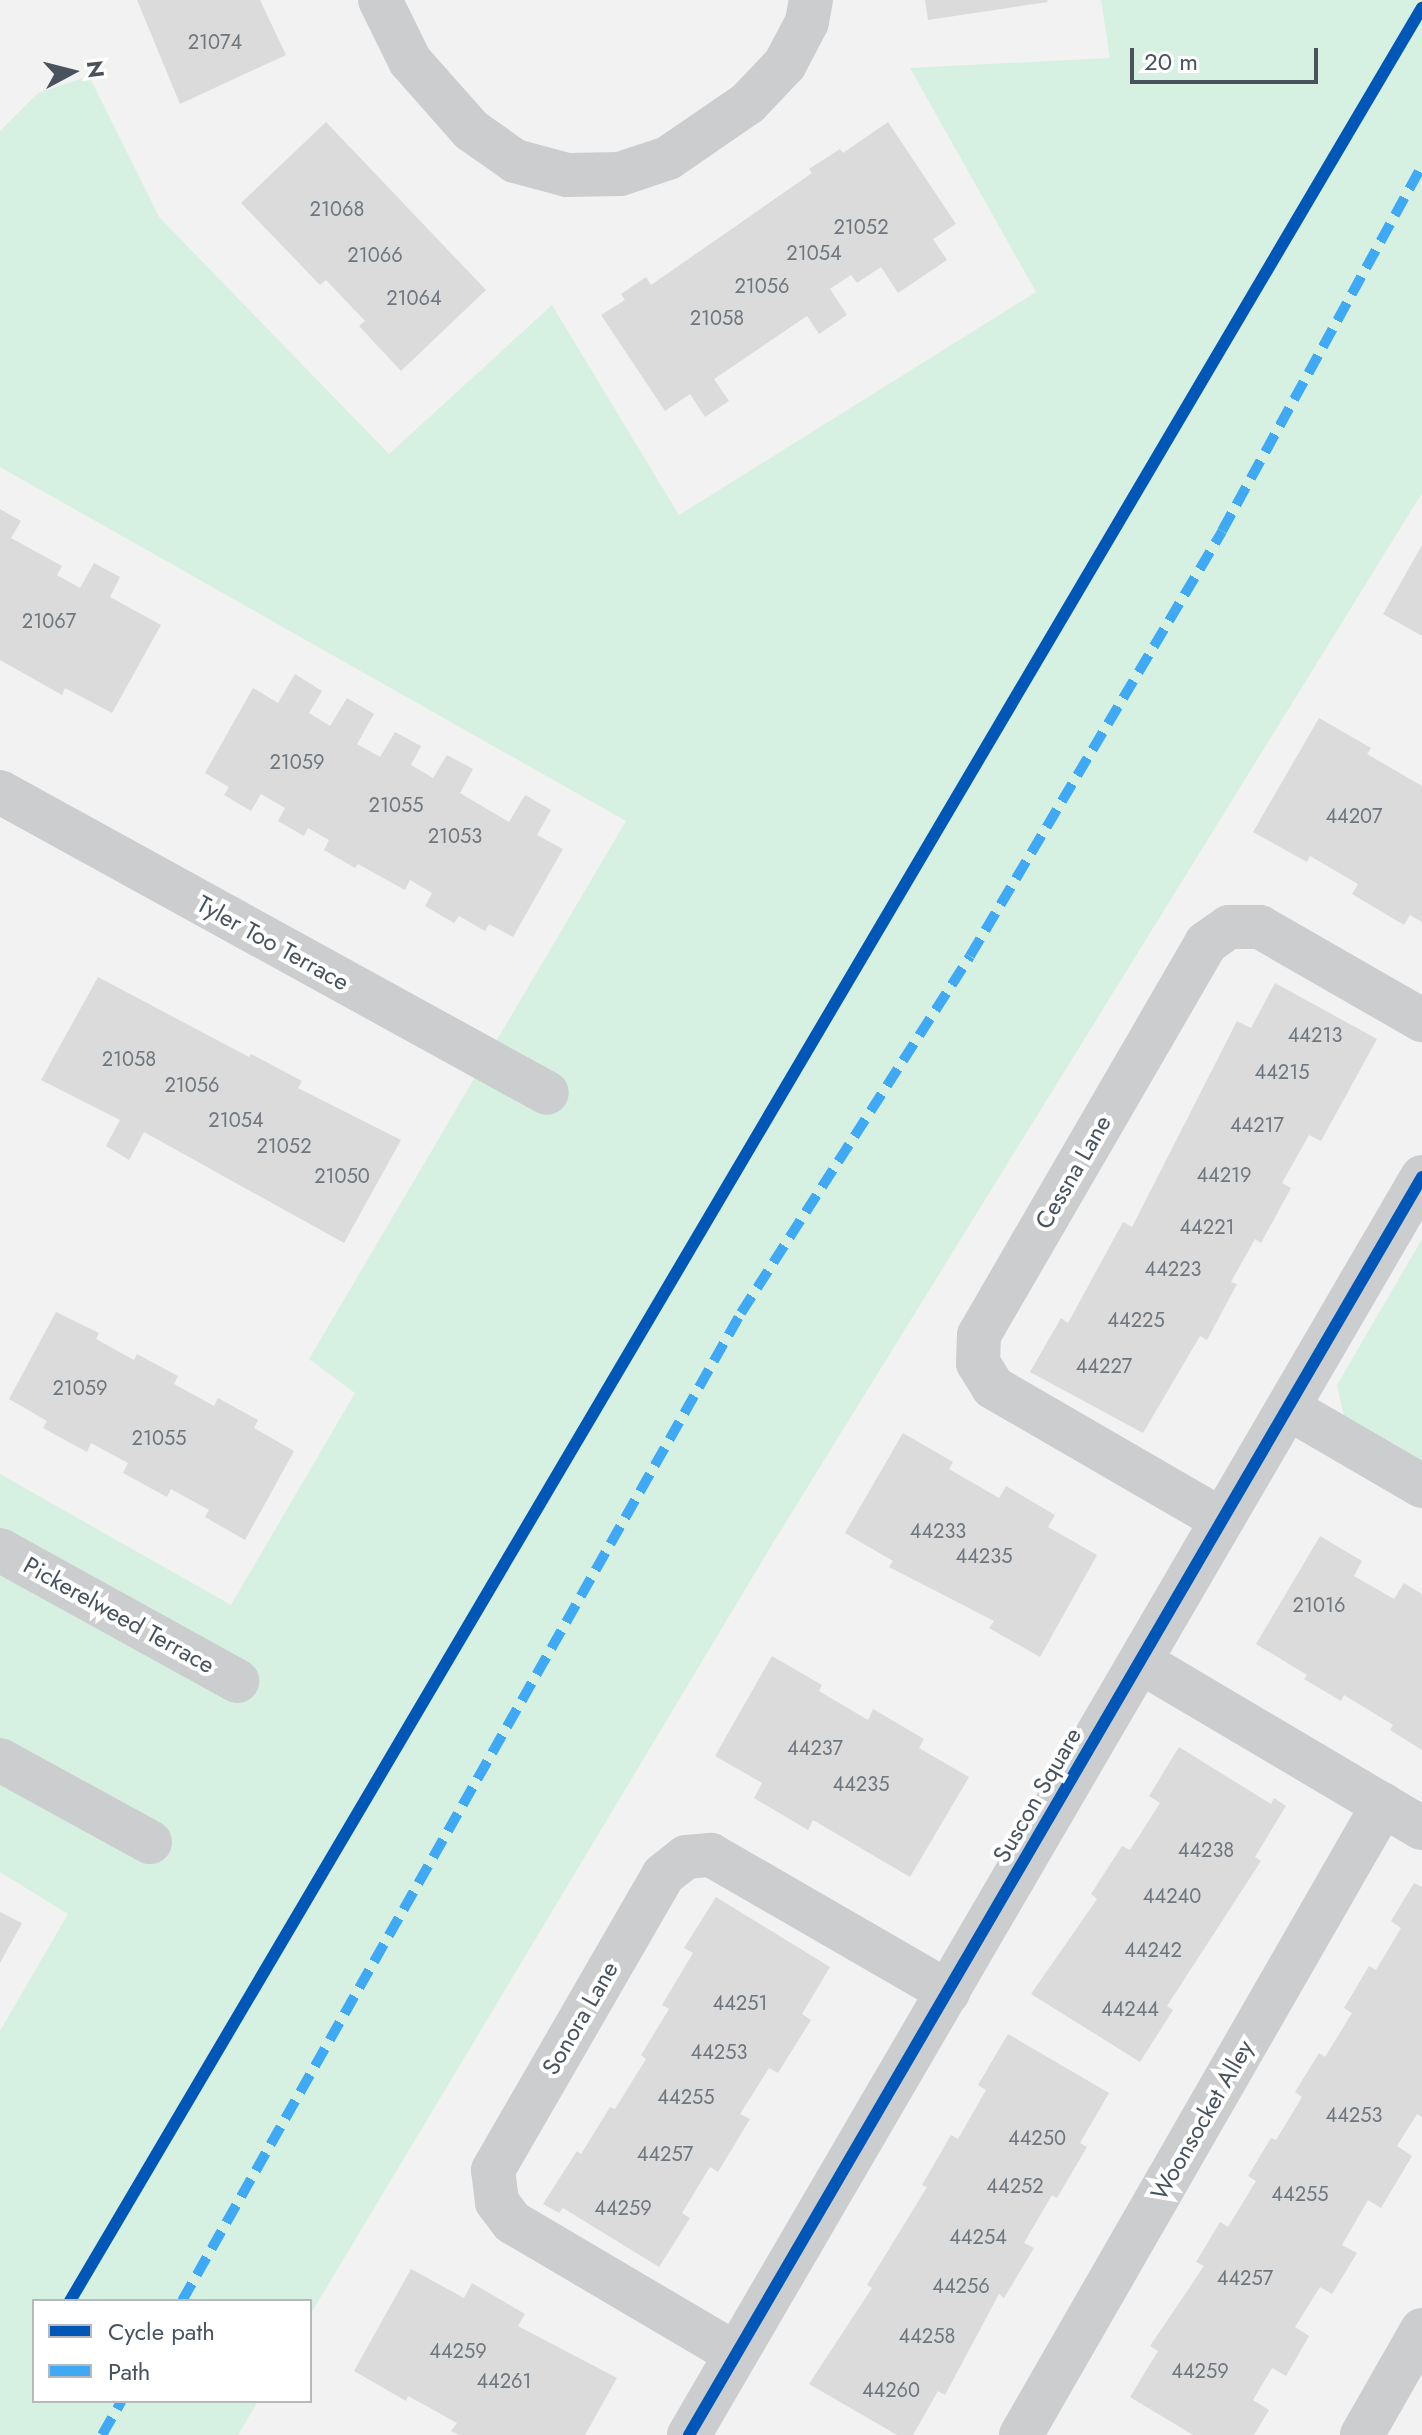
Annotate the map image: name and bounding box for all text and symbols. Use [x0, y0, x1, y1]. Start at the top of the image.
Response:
house number: 21074 [188, 30, 242, 54]
north arrow [32, 32, 112, 112]
scale bar [1134, 32, 1322, 82]
text: 20 m [1144, 44, 1198, 79]
text: N [79, 58, 113, 80]
house number: 21068 [310, 197, 364, 221]
house number: 21052 [833, 215, 889, 239]
house number: 21054 [786, 241, 842, 265]
house number: 21066 [347, 243, 403, 267]
house number: 21056 [734, 274, 790, 298]
house number: 21064 [386, 286, 442, 310]
house number: 21058 [690, 306, 744, 330]
house number: 21067 [22, 609, 76, 633]
house number: 21059 [269, 750, 325, 774]
house number: 21055 [369, 793, 423, 817]
house number: 44207 [1325, 804, 1383, 828]
house number: 21053 [428, 824, 482, 848]
street label: Tyler Too Terrace [192, 889, 354, 997]
house number: 44213 [1288, 1023, 1342, 1047]
house number: 21058 [102, 1047, 156, 1071]
house number: 44215 [1255, 1060, 1309, 1084]
house number: 21056 [164, 1073, 220, 1097]
house number: 21054 [208, 1108, 264, 1132]
street label: Cessna Lane [1029, 1110, 1117, 1234]
house number: 44217 [1230, 1113, 1284, 1137]
house number: 21052 [256, 1134, 312, 1158]
house number: 44219 [1196, 1163, 1252, 1187]
house number: 21050 [314, 1164, 370, 1188]
house number: 44221 [1179, 1215, 1235, 1239]
house number: 44223 [1145, 1257, 1201, 1281]
house number: 44225 [1107, 1308, 1165, 1332]
house number: 44227 [1076, 1354, 1132, 1378]
house number: 21059 [52, 1376, 108, 1400]
house number: 21055 [132, 1426, 186, 1450]
house number: 44233 [910, 1519, 966, 1543]
house number: 44235 [956, 1544, 1012, 1568]
street label: Pickerelweed Terrace [19, 1551, 219, 1679]
house number: 21016 [1293, 1593, 1345, 1617]
street label: Suscon Square [987, 1722, 1087, 1868]
house number: 44237 [787, 1736, 843, 1760]
house number: 44235 [833, 1772, 889, 1796]
house number: 44238 [1178, 1838, 1234, 1862]
house number: 44240 [1143, 1884, 1201, 1908]
house number: 44242 [1124, 1938, 1182, 1962]
street label: Sonora Lane [536, 1956, 624, 2080]
house number: 44251 [713, 1991, 767, 2015]
house number: 44244 [1101, 1997, 1159, 2021]
street label: Woonsocket Alley [1145, 2035, 1259, 2205]
house number: 44253 [691, 2040, 747, 2064]
house number: 44255 [657, 2085, 715, 2109]
house number: 44253 [1326, 2103, 1382, 2127]
house number: 44250 [1008, 2126, 1066, 2150]
house number: 44257 [637, 2142, 693, 2166]
house number: 44252 [986, 2174, 1044, 2198]
house number: 44255 [1271, 2182, 1329, 2206]
house number: 44259 [594, 2196, 652, 2220]
house number: 44254 [949, 2225, 1007, 2249]
house number: 44257 [1217, 2266, 1273, 2290]
house number: 44256 [932, 2274, 990, 2298]
legend [32, 2299, 312, 2403]
text: Cycle path [108, 2314, 215, 2349]
house number: 44258 [899, 2324, 955, 2348]
house number: 44259 [429, 2339, 487, 2363]
text: Path [108, 2354, 150, 2389]
house number: 44259 [1171, 2359, 1229, 2383]
house number: 44261 [476, 2369, 532, 2393]
house number: 44260 [862, 2378, 920, 2402]

